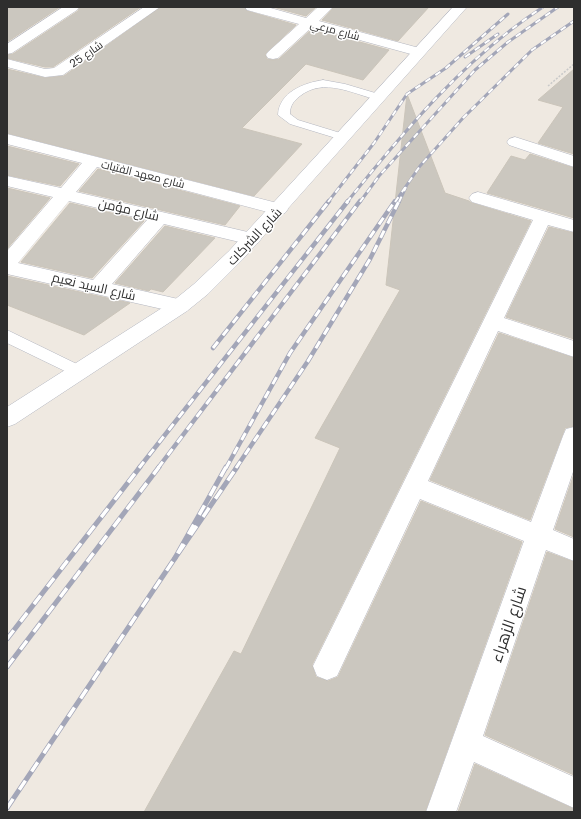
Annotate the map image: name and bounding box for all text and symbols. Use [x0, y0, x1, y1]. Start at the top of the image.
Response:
street label: شارع مرعي [308, 16, 362, 45]
street label: شارع 25 [66, 37, 106, 71]
street label: شارع معهد الفتيات [99, 156, 187, 192]
street label: شارع مؤمن [97, 193, 161, 226]
street label: شارع الشركات [223, 203, 286, 269]
street label: شارع السيد نعيم [50, 268, 138, 305]
street label: شارع الزهراء [485, 583, 532, 665]

